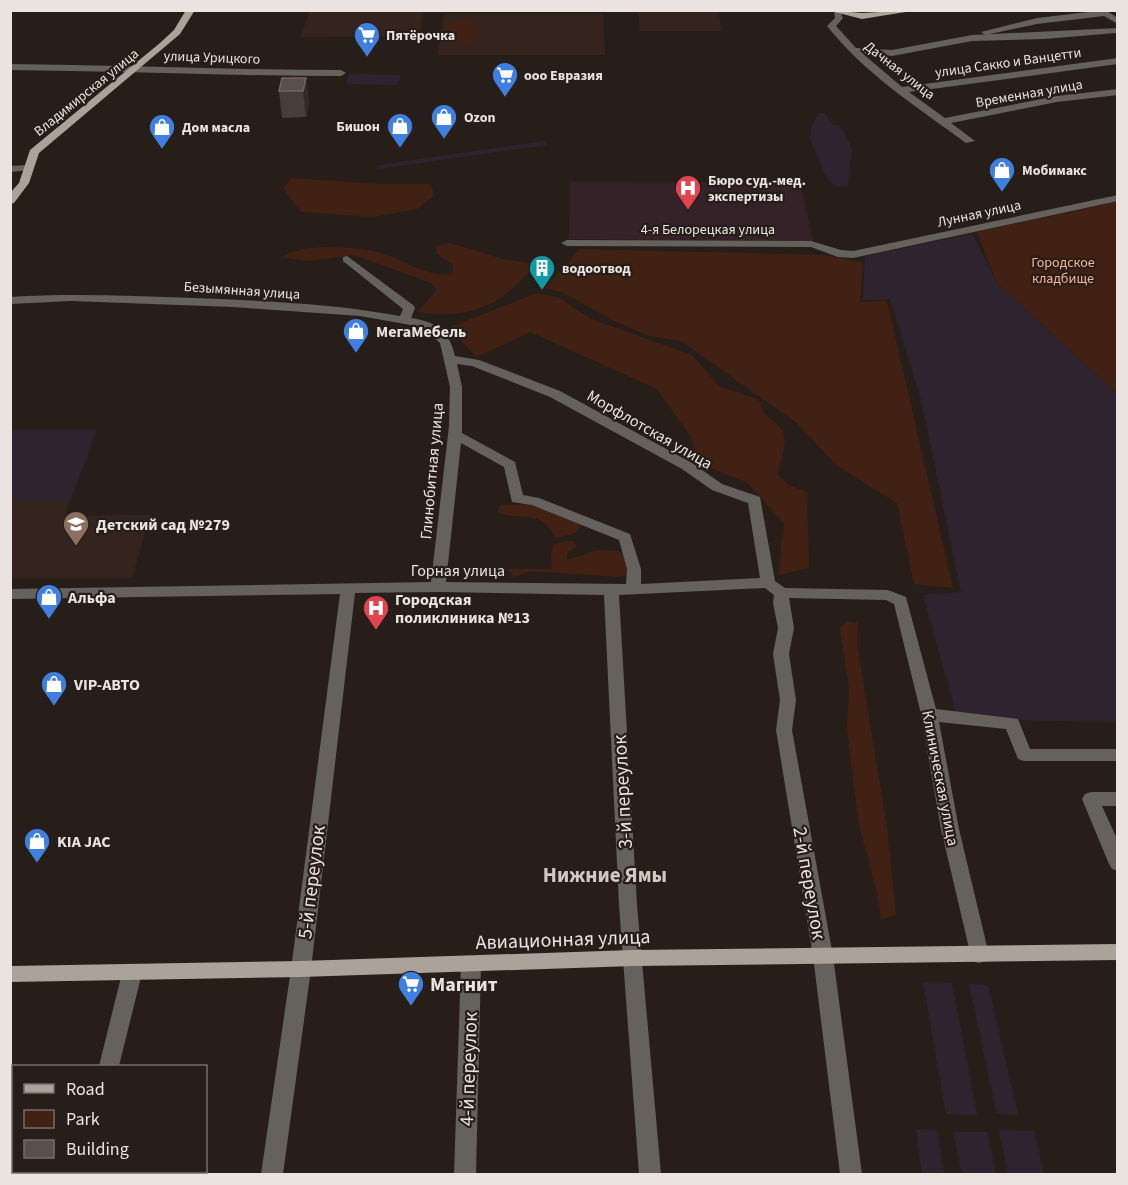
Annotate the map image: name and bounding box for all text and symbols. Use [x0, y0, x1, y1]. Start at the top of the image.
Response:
supermarket icon: Пятёрочка [352, 20, 382, 58]
place label: Пятёрочка [386, 26, 455, 46]
street label: Дачная улица [860, 37, 939, 105]
street label: улица Сакко и Ванцетти [934, 43, 1083, 83]
street label: Владимирская улица [30, 44, 143, 141]
street label: улица Урицкого [163, 46, 261, 70]
supermarket icon: ооо Евразия [490, 60, 520, 98]
place label: ооо Евразия [524, 66, 603, 86]
street label: Временная улица [974, 75, 1084, 113]
shop icon: Ozon [429, 102, 459, 140]
place label: Ozon [464, 108, 495, 128]
shop icon: Бишон [385, 111, 415, 149]
shop icon: Дом масла [147, 112, 177, 150]
place label: Бишон [336, 117, 380, 137]
place label: Дом масла [182, 118, 250, 138]
shop icon: Мобимакс [987, 155, 1017, 193]
place label: Мобимакс [1022, 161, 1087, 181]
place label: Бюро суд.-мед. экспертизы [708, 171, 806, 207]
hospital icon: Бюро суд.-мед. экспертизы [673, 173, 703, 211]
street label: Лунная улица [936, 195, 1023, 233]
street label: 4-я Белорецкая улица [641, 220, 775, 240]
building icon: водоотвод [527, 253, 557, 291]
park label: Городское кладбище [1031, 253, 1095, 289]
place label: водоотвод [562, 259, 632, 279]
street label: Безымянная улица [183, 277, 301, 305]
shop icon: МегаМебель [341, 316, 371, 354]
place label: МегаМебель [376, 321, 466, 343]
street label: Морфлотская улица [583, 385, 716, 475]
street label: Глинобитная улица [415, 402, 449, 540]
school or university icon: Детский сад №279 [61, 509, 91, 547]
place label: Детский сад №279 [96, 514, 230, 536]
street label: Горная улица [411, 560, 505, 582]
shop icon: Альфа [34, 582, 64, 620]
place label: Альфа [67, 587, 116, 609]
place label: Городская поликлиника №13 [395, 589, 530, 629]
hospital icon: Городская поликлиника №13 [361, 593, 391, 631]
shop icon: VIP-АВТО [39, 669, 69, 707]
place label: VIP-АВТО [73, 674, 140, 696]
street label: Клиническая улица [916, 708, 964, 848]
street label: 3-й переулок [606, 734, 640, 850]
street label: 5-й переулок [291, 824, 333, 940]
street label: 2-й переулок [785, 825, 833, 942]
shop icon: KIA JAC [22, 826, 52, 864]
place label: KIA JAC [57, 831, 110, 853]
district label: Нижние Ямы [543, 860, 667, 890]
street label: Авиационная улица [475, 923, 651, 957]
supermarket icon: Магнит [396, 969, 426, 1007]
place label: Магнит [430, 971, 498, 999]
street label: 4-й переулок [453, 1011, 485, 1127]
legend [12, 1065, 207, 1173]
text: Road [66, 1077, 105, 1102]
text: Park [66, 1107, 100, 1132]
text: Building [66, 1137, 129, 1162]

